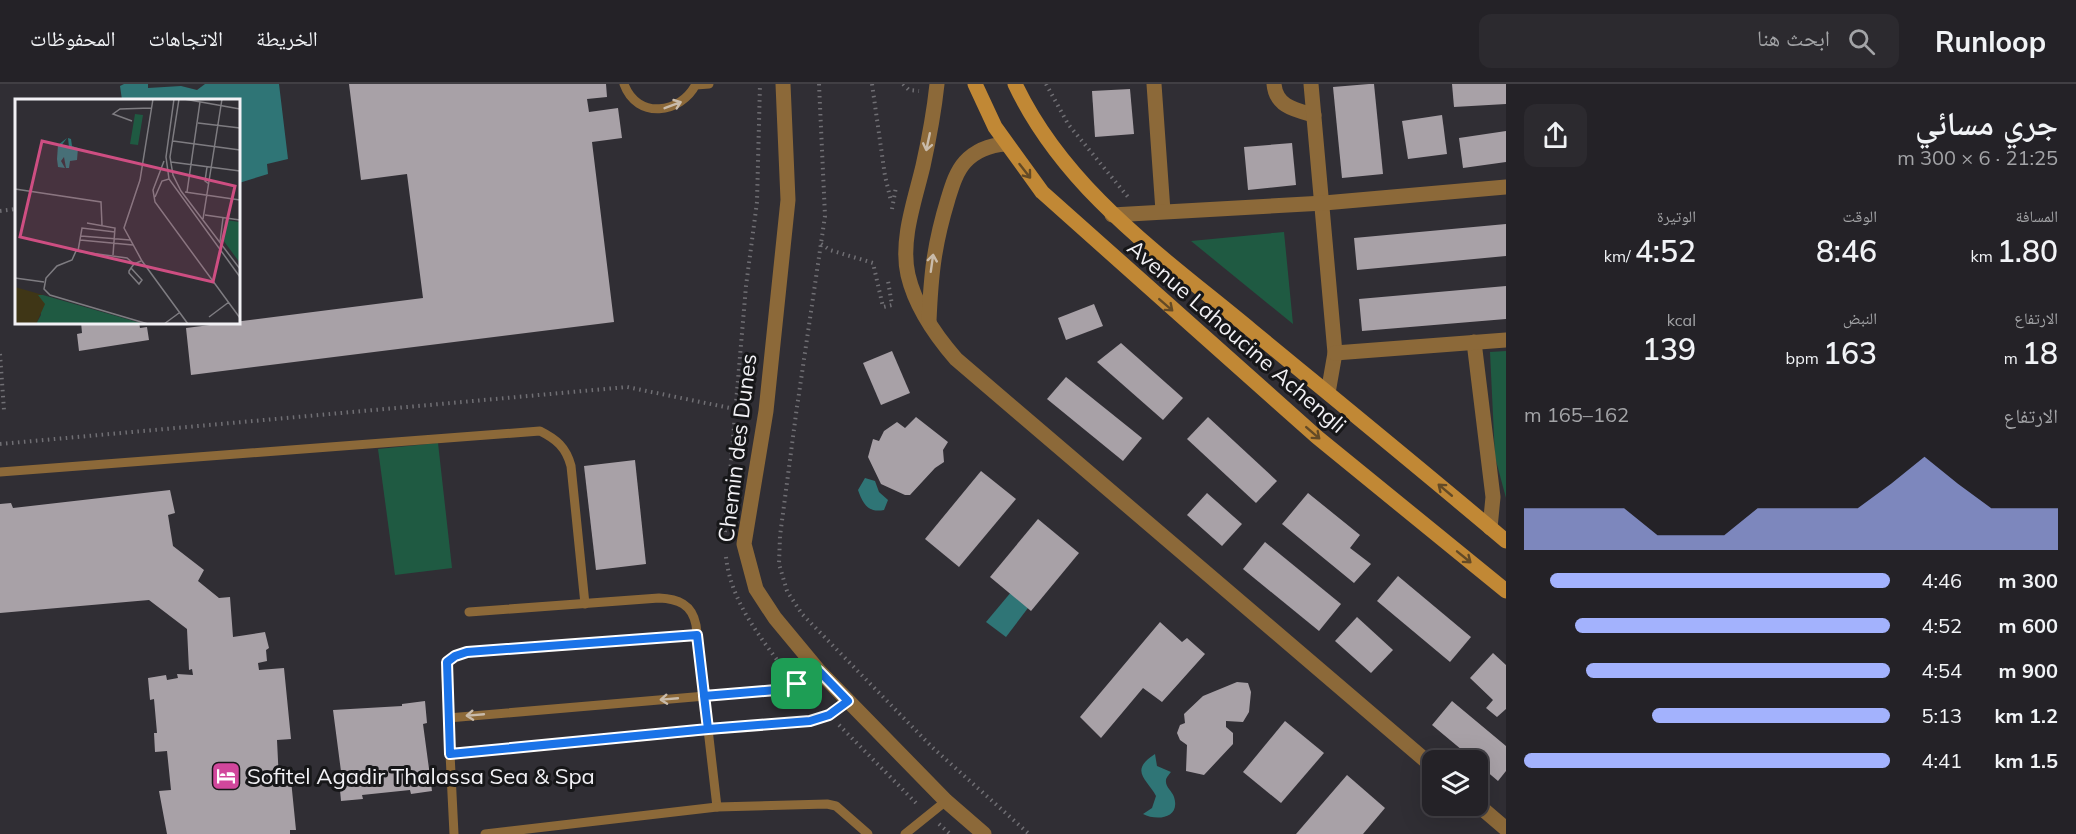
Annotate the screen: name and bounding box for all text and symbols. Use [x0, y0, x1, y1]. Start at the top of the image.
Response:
search box [1479, 14, 1899, 68]
text: ابحث هنا [1757, 24, 1830, 52]
text: Runloop [1935, 24, 2046, 59]
text: المحفوظات [30, 25, 115, 51]
text: الاتجاهات [148, 25, 223, 51]
text: الخريطة [256, 25, 318, 51]
icon: search [1845, 25, 1878, 58]
inset map [15, 99, 240, 324]
one-way arrow [663, 99, 681, 110]
text: جري مسائي [1915, 102, 2058, 143]
button: share [1524, 104, 1587, 167]
one-way arrow [922, 132, 933, 151]
text: 21:25 · 6 × 300 m [1897, 145, 2058, 170]
one-way arrow [1019, 162, 1032, 178]
text: الوتيرة [1657, 206, 1696, 226]
text: الوقت [1843, 206, 1877, 226]
text: المسافة [2016, 206, 2058, 226]
text: 4:52 [1635, 232, 1696, 270]
text: 8:46 [1816, 232, 1877, 270]
text: 1.80 [1997, 232, 2058, 270]
street label: Avenue Lahoucine Achengli [1122, 233, 1352, 439]
text: /km [1604, 246, 1635, 266]
text: km [1970, 246, 1997, 266]
one-way arrow [926, 254, 937, 273]
one-way arrow [1158, 298, 1173, 312]
text: النبض [1843, 308, 1877, 328]
text: الارتفاع [2014, 308, 2058, 328]
text: kcal [1667, 310, 1696, 330]
text: 139 [1642, 330, 1696, 368]
text: 163 [1823, 334, 1877, 372]
text: 18 [2022, 334, 2058, 372]
text: bpm [1786, 348, 1823, 368]
text: m [2004, 348, 2022, 368]
street label: Chemin des Dunes [712, 352, 762, 544]
text: 162–165 m [1524, 402, 1629, 427]
text: الارتفاع [2003, 403, 2058, 428]
one-way arrow [1305, 427, 1321, 440]
one-way arrow [1437, 484, 1453, 497]
one-way arrow [1456, 550, 1472, 563]
text: 4:46 [1921, 568, 1962, 593]
text: 300 m [1999, 568, 2058, 593]
text: 4:52 [1921, 613, 1962, 638]
text: 600 m [1999, 613, 2058, 638]
pin [771, 658, 822, 709]
text: 4:54 [1921, 658, 1962, 683]
text: 900 m [1999, 658, 2058, 683]
icon: arrive [780, 667, 813, 700]
one-way arrow [659, 694, 679, 705]
text: 5:13 [1921, 703, 1962, 728]
text: 1.2 km [1995, 703, 2058, 728]
one-way arrow [465, 710, 485, 721]
text: 4:41 [1921, 748, 1962, 773]
text: 1.5 km [1995, 748, 2058, 773]
map controls [1422, 750, 1488, 816]
button: layers [1422, 750, 1488, 816]
hotel icon: Sofitel Agadir Thalassa Sea & Spa [210, 760, 242, 792]
place label: Sofitel Agadir Thalassa Sea & Spa [247, 762, 595, 790]

